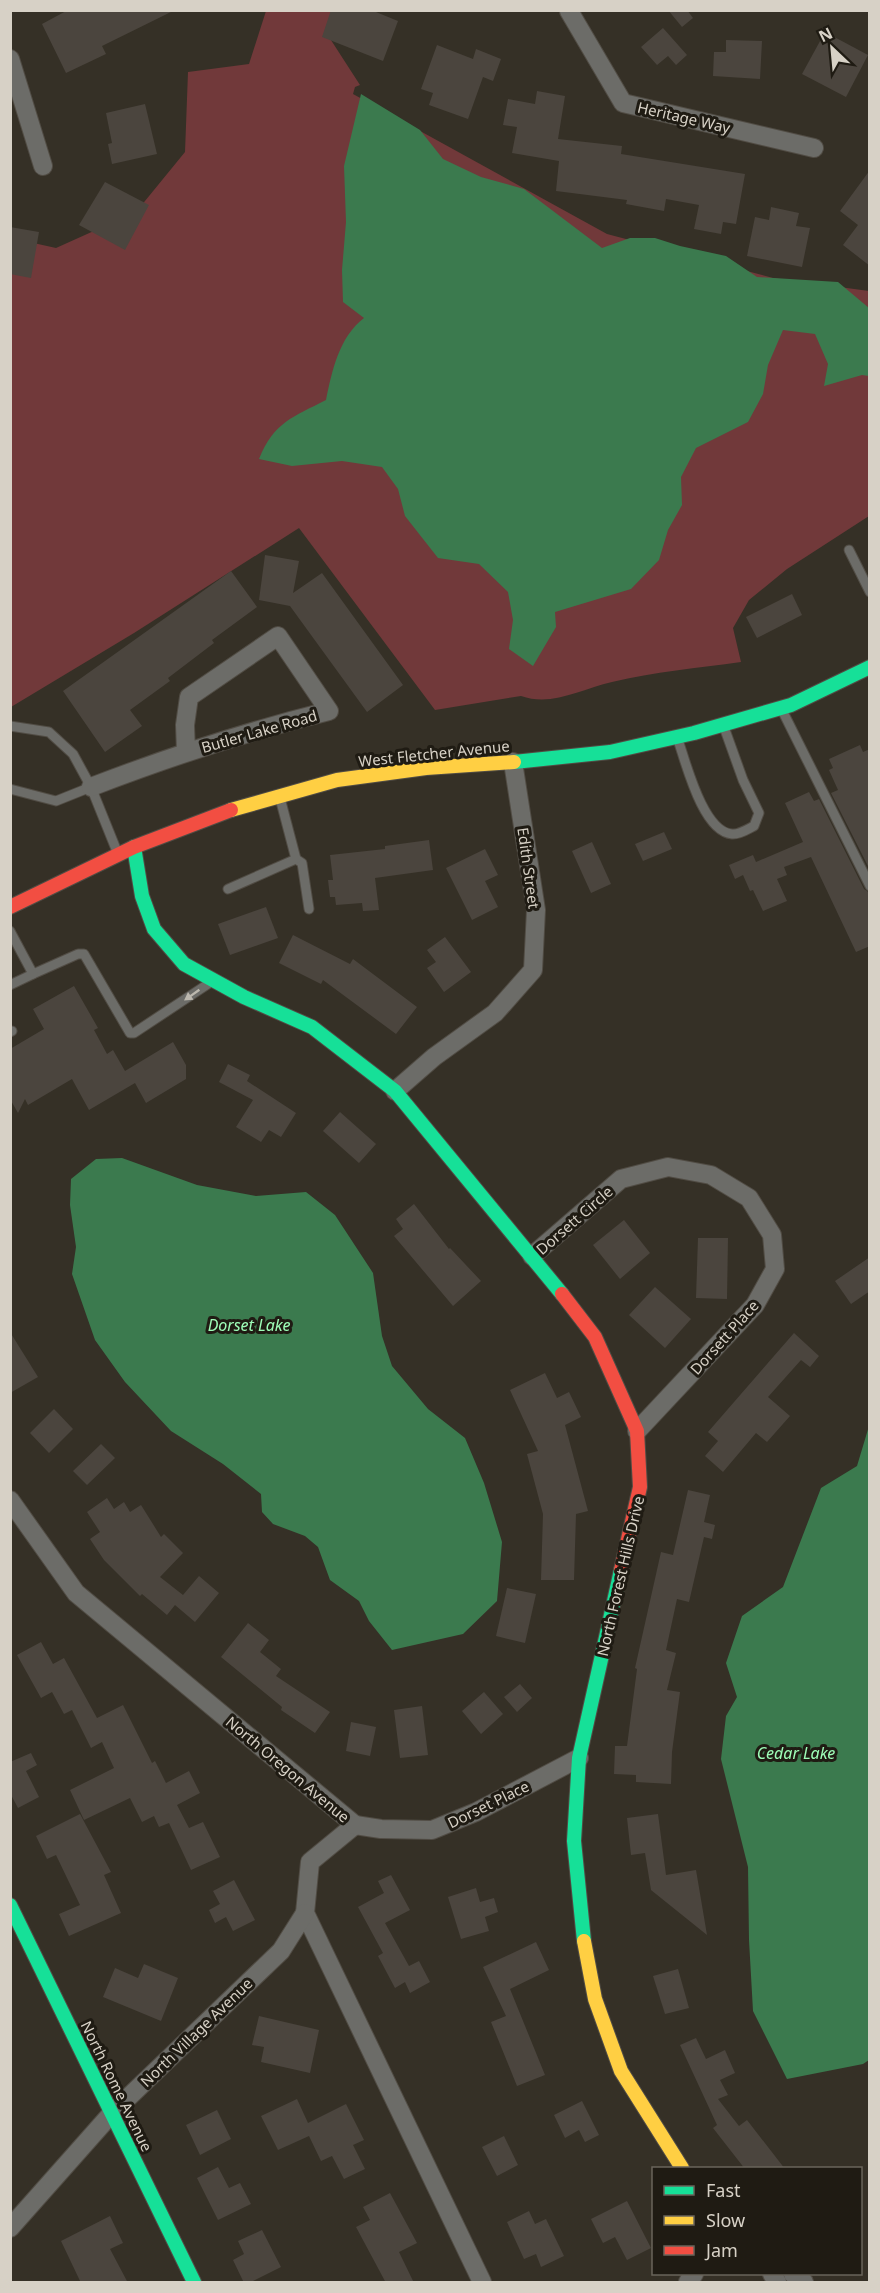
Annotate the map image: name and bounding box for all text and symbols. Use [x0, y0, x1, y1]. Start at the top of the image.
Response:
north arrow [802, 18, 862, 78]
text: N [815, 22, 836, 47]
street label: Heritage Way [636, 97, 733, 137]
street label: Butler Lake Road [199, 705, 319, 757]
street label: West Fletcher Avenue [357, 735, 511, 771]
street label: Edith Street [513, 826, 545, 911]
one-way arrow [185, 989, 201, 1001]
street label: Dorsett Circle [531, 1181, 617, 1259]
street label: Dorsett Place [685, 1296, 763, 1378]
water label: Dorset Lake [208, 1314, 290, 1336]
street label: North Forest Hills Drive [592, 1494, 648, 1658]
street label: North Oregon Avenue [222, 1711, 354, 1827]
water label: Cedar Lake [757, 1742, 835, 1764]
street label: Dorset Place [444, 1776, 532, 1832]
street label: North Village Avenue [136, 1973, 256, 2091]
street label: North Rome Avenue [77, 2017, 157, 2155]
legend [652, 2167, 862, 2275]
text: Fast [706, 2178, 741, 2202]
text: Slow [706, 2208, 745, 2232]
text: Jam [704, 2238, 738, 2262]

